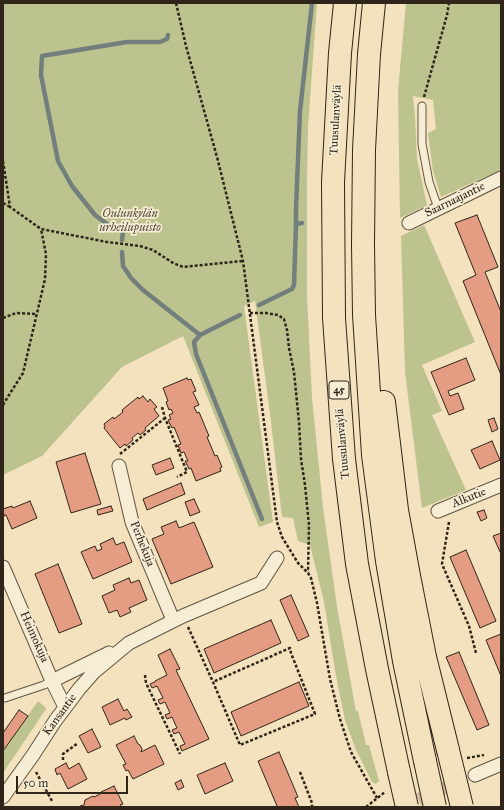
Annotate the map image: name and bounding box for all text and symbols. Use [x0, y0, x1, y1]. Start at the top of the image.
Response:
street label: Tuusulanväylä [327, 84, 345, 156]
street label: Saarnaajantie [423, 179, 487, 221]
park label: Oulunkylän urheilupuisto [99, 207, 161, 235]
road number: 45 [329, 381, 349, 399]
street label: Tuusulanväylä [333, 408, 353, 480]
street label: Alkutie [450, 485, 488, 511]
street label: Perhekuja [126, 519, 158, 569]
street label: Heimokuja [16, 609, 52, 665]
street label: Kansantie [40, 691, 80, 739]
scale bar [18, 768, 130, 794]
text: 50 m [23, 776, 48, 790]

